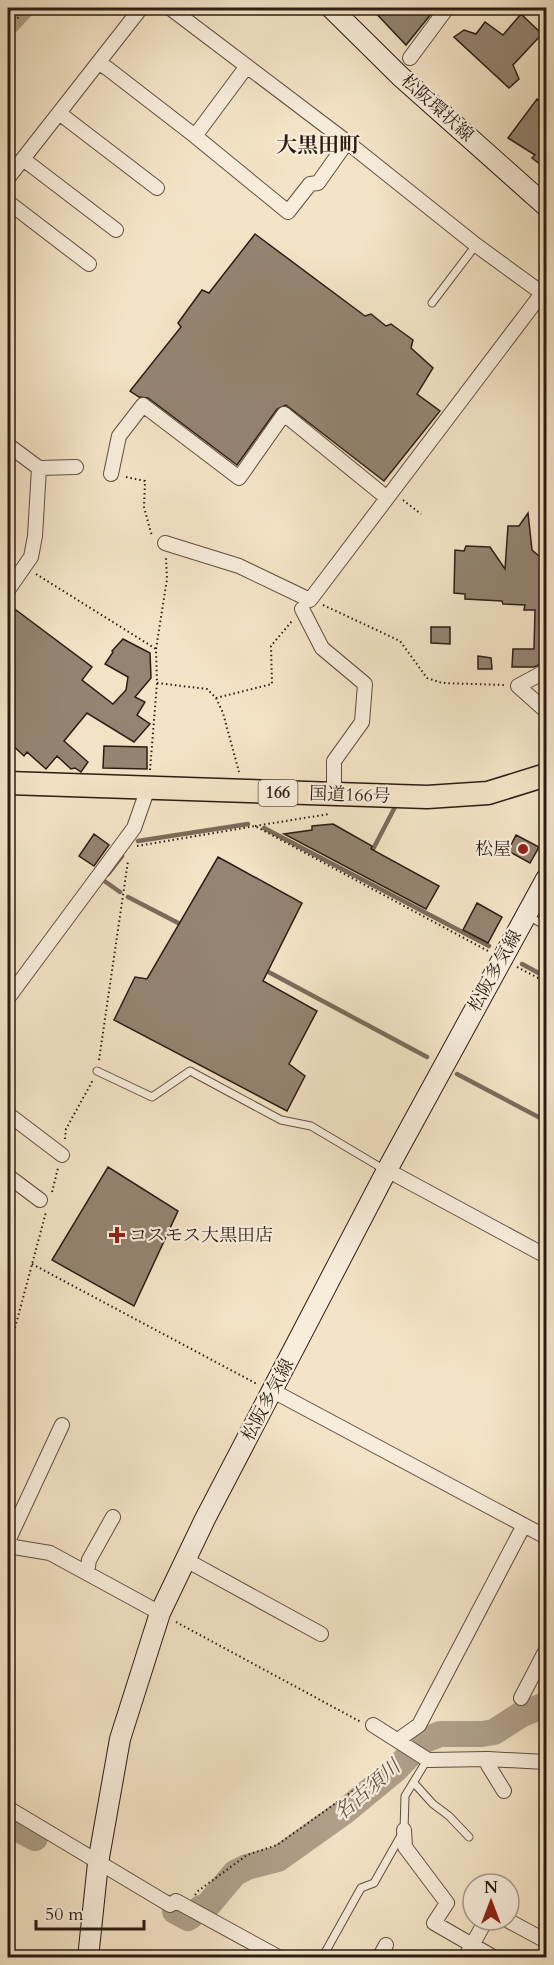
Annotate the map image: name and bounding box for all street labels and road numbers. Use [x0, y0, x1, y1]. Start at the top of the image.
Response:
street label: 松阪環状線 [395, 69, 479, 147]
road number: 166 [258, 780, 298, 806]
street label: 国道166号 [309, 781, 391, 809]
street label: 松阪多気線 [462, 926, 528, 1016]
street label: 松阪多気線 [236, 1354, 300, 1446]

